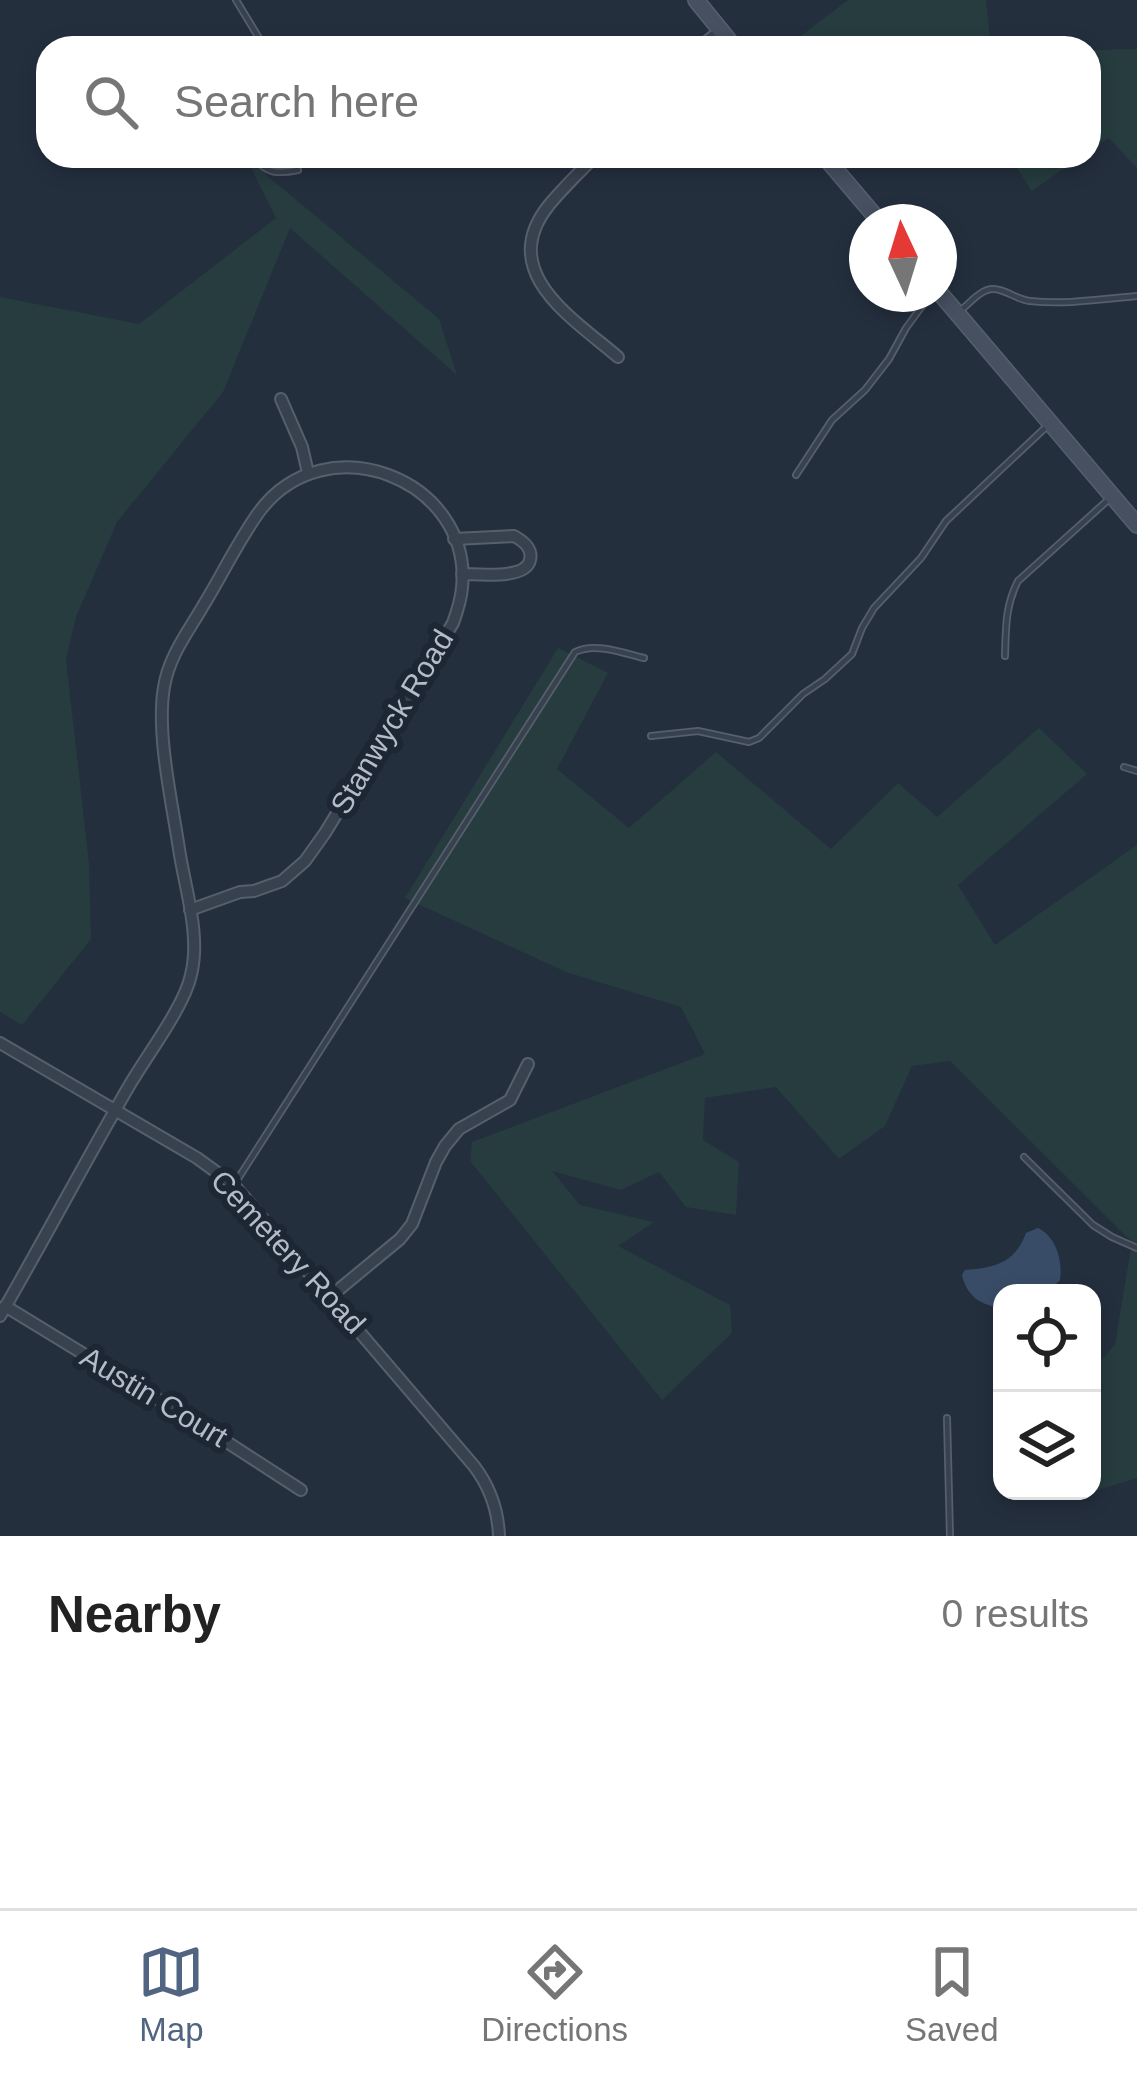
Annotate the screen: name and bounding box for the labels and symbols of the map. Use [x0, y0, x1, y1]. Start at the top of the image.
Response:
north arrow [849, 204, 957, 312]
street label: Stanwyck Road [324, 624, 459, 820]
street label: Cemetery Road [205, 1164, 372, 1340]
street label: Austin Court [75, 1340, 234, 1454]

